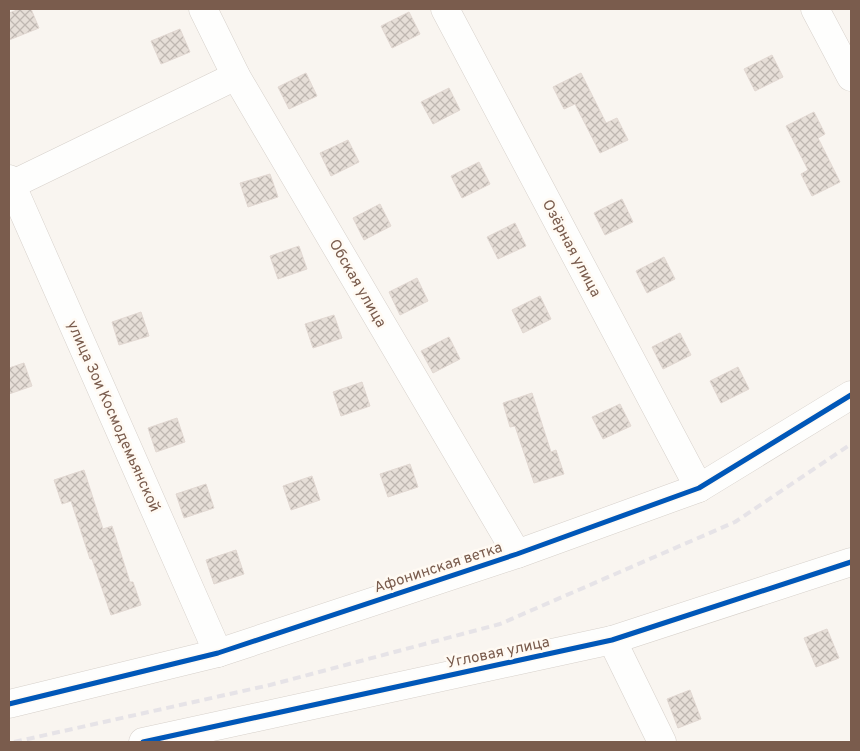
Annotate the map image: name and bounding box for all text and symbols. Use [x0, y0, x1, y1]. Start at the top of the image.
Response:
street label: Озёрная улица [537, 197, 604, 301]
street label: Обская улица [324, 236, 390, 331]
street label: улица Зои Космодемьянской [62, 318, 164, 515]
street label: Афонинская ветка [372, 539, 505, 598]
street label: Угловая улица [445, 633, 551, 674]

